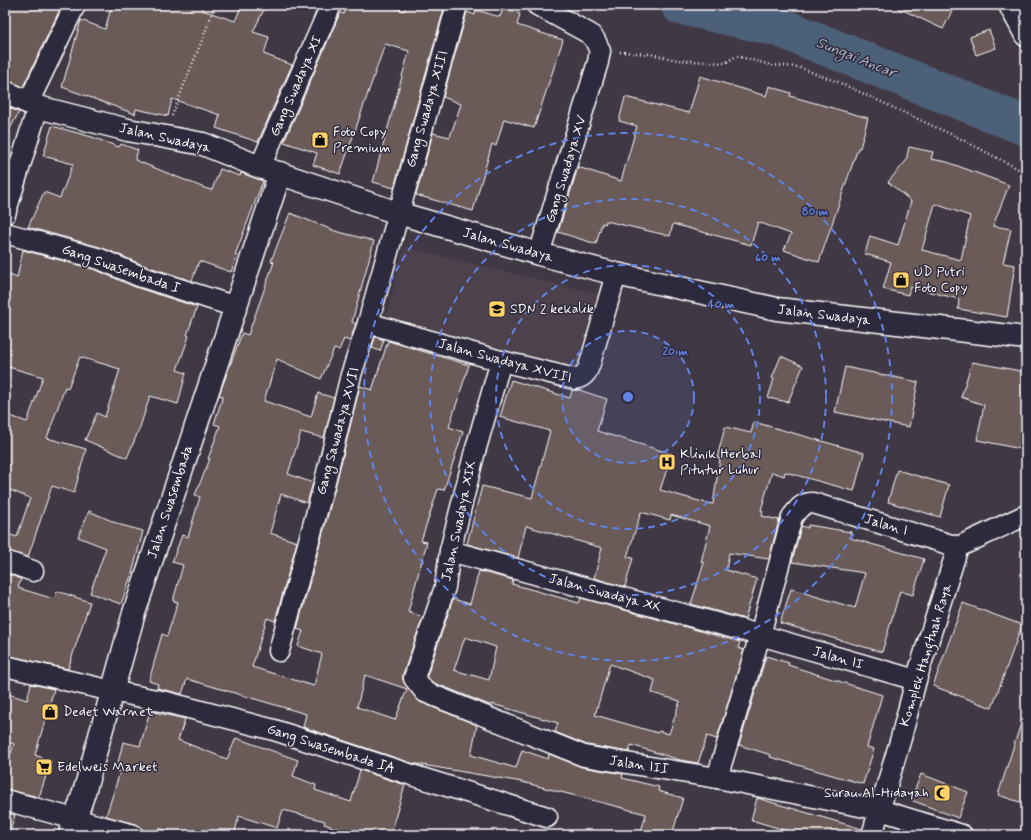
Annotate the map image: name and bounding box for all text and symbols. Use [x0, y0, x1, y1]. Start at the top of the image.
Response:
street label: Gang Swadaya XI [266, 33, 327, 140]
water label: Sungai Ancar [813, 33, 901, 85]
street label: Gang Swadaya XIII [402, 48, 453, 170]
street label: Gang Swadaya XV [541, 112, 592, 226]
street label: Jalan Swadaya [117, 119, 213, 157]
place label: Foto Copy Premium [333, 123, 390, 157]
shop icon: Foto Copy Premium [310, 130, 330, 150]
text: 80 m [802, 204, 829, 220]
street label: Jalan Swadaya [461, 223, 556, 267]
street label: Gang Swasembada I [59, 240, 183, 299]
text: 60 m [755, 250, 781, 266]
place label: UD Putri Foto Copy [914, 263, 968, 297]
shop icon: UD Putri Foto Copy [891, 270, 911, 290]
text: 40 m [708, 297, 735, 313]
school or university icon: SDN 2 kekalik [487, 299, 507, 319]
place label: SDN 2 kekalik [510, 300, 594, 318]
street label: Jalan Swadaya [776, 300, 872, 330]
street label: Jalan Swadaya XVIII [436, 335, 574, 387]
text: 20 m [662, 344, 688, 360]
street label: Gang Sawadaya XVII [312, 365, 365, 497]
centre of rings [621, 390, 635, 404]
street label: Jalan Swasembada [143, 443, 197, 561]
place label: Klinik Herbal Pitutur Luhur [680, 445, 761, 479]
hospital icon: Klinik Herbal Pitutur Luhur [657, 452, 677, 472]
street label: Jalan Swadaya XIX [437, 459, 481, 583]
street label: Jalan I [862, 510, 910, 540]
street label: Jalan Swadaya XX [547, 569, 663, 617]
street label: Komplek Hangtuah Raya [896, 581, 958, 729]
street label: Jalan II [811, 642, 865, 674]
shop icon: Dedet Warnet [40, 702, 60, 722]
place label: Dedet Warnet [63, 703, 154, 721]
street label: Gang Swasembada IA [264, 720, 397, 779]
street label: Jalan III [608, 751, 670, 779]
supermarket icon: Edelweis Market [34, 757, 54, 777]
place label: Edelweis Market [57, 758, 157, 776]
mosque icon: Surau Al-Hidayah [932, 783, 952, 803]
place label: Surau Al-Hidayah [824, 784, 929, 802]

